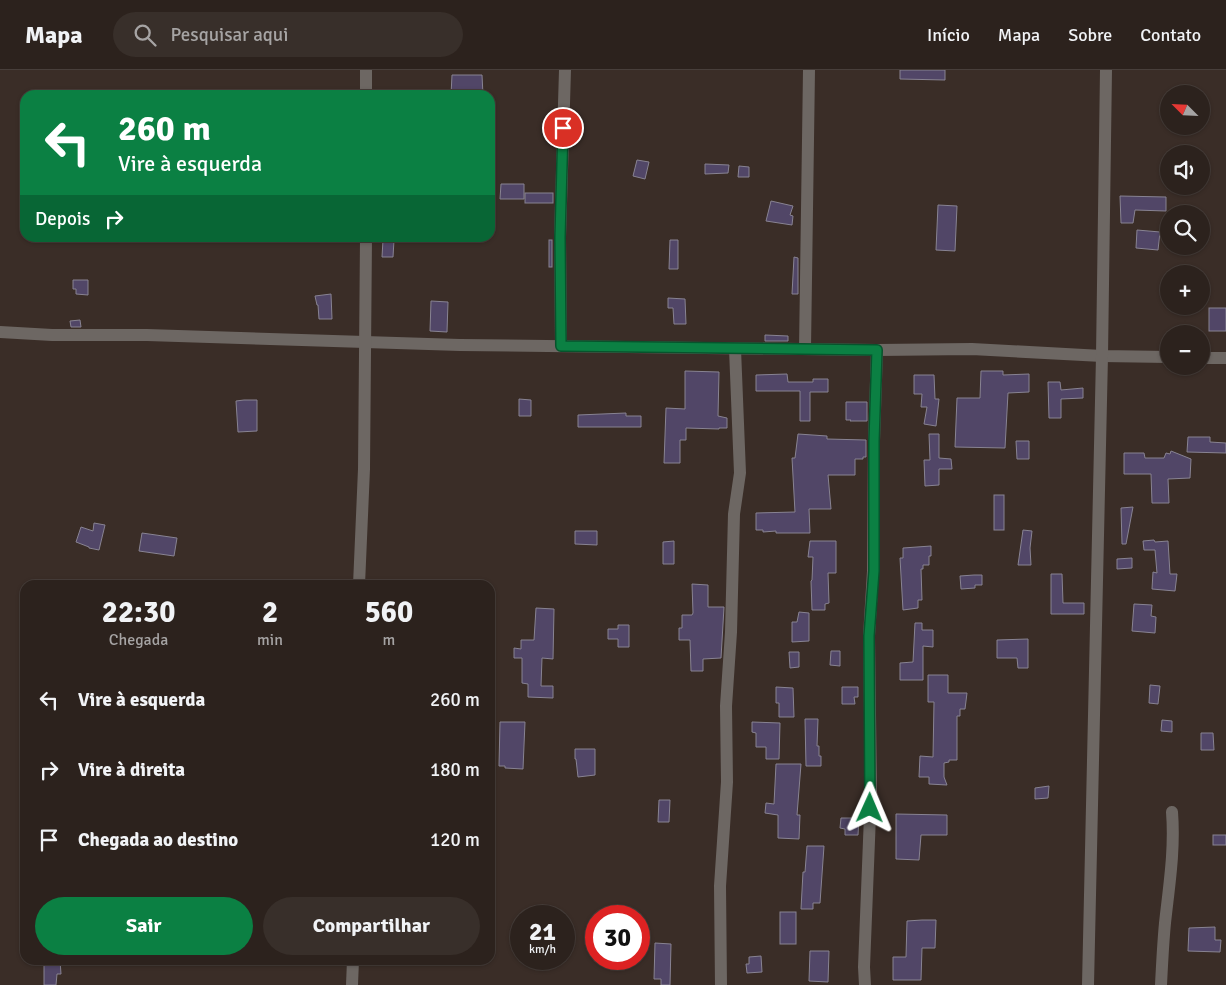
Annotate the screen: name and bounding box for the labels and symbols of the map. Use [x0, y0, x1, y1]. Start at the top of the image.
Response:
north arrow [1160, 85, 1210, 135]
pin [542, 107, 584, 149]
position arrow [843, 781, 895, 833]
speed limit sign: 30 [585, 905, 650, 970]

